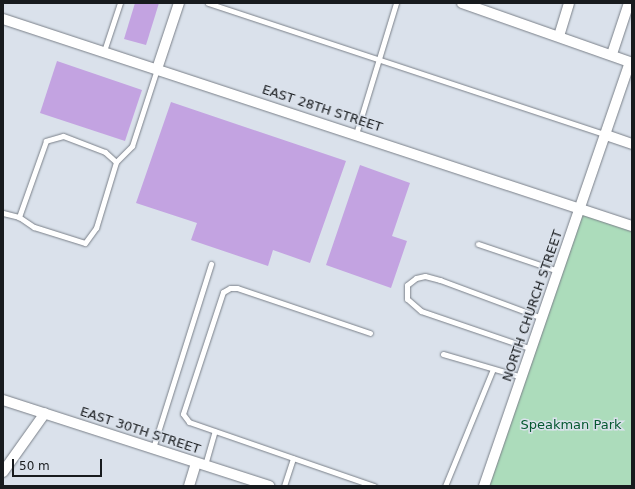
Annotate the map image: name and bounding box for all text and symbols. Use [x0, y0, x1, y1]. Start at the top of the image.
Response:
street label: EAST 28TH STREET [260, 82, 384, 136]
street label: NORTH CHURCH STREET [500, 228, 566, 384]
street label: EAST 30TH STREET [78, 404, 202, 458]
park label: Speakman Park [520, 417, 622, 433]
scale bar [14, 451, 104, 477]
text: 50 m [19, 459, 50, 473]

